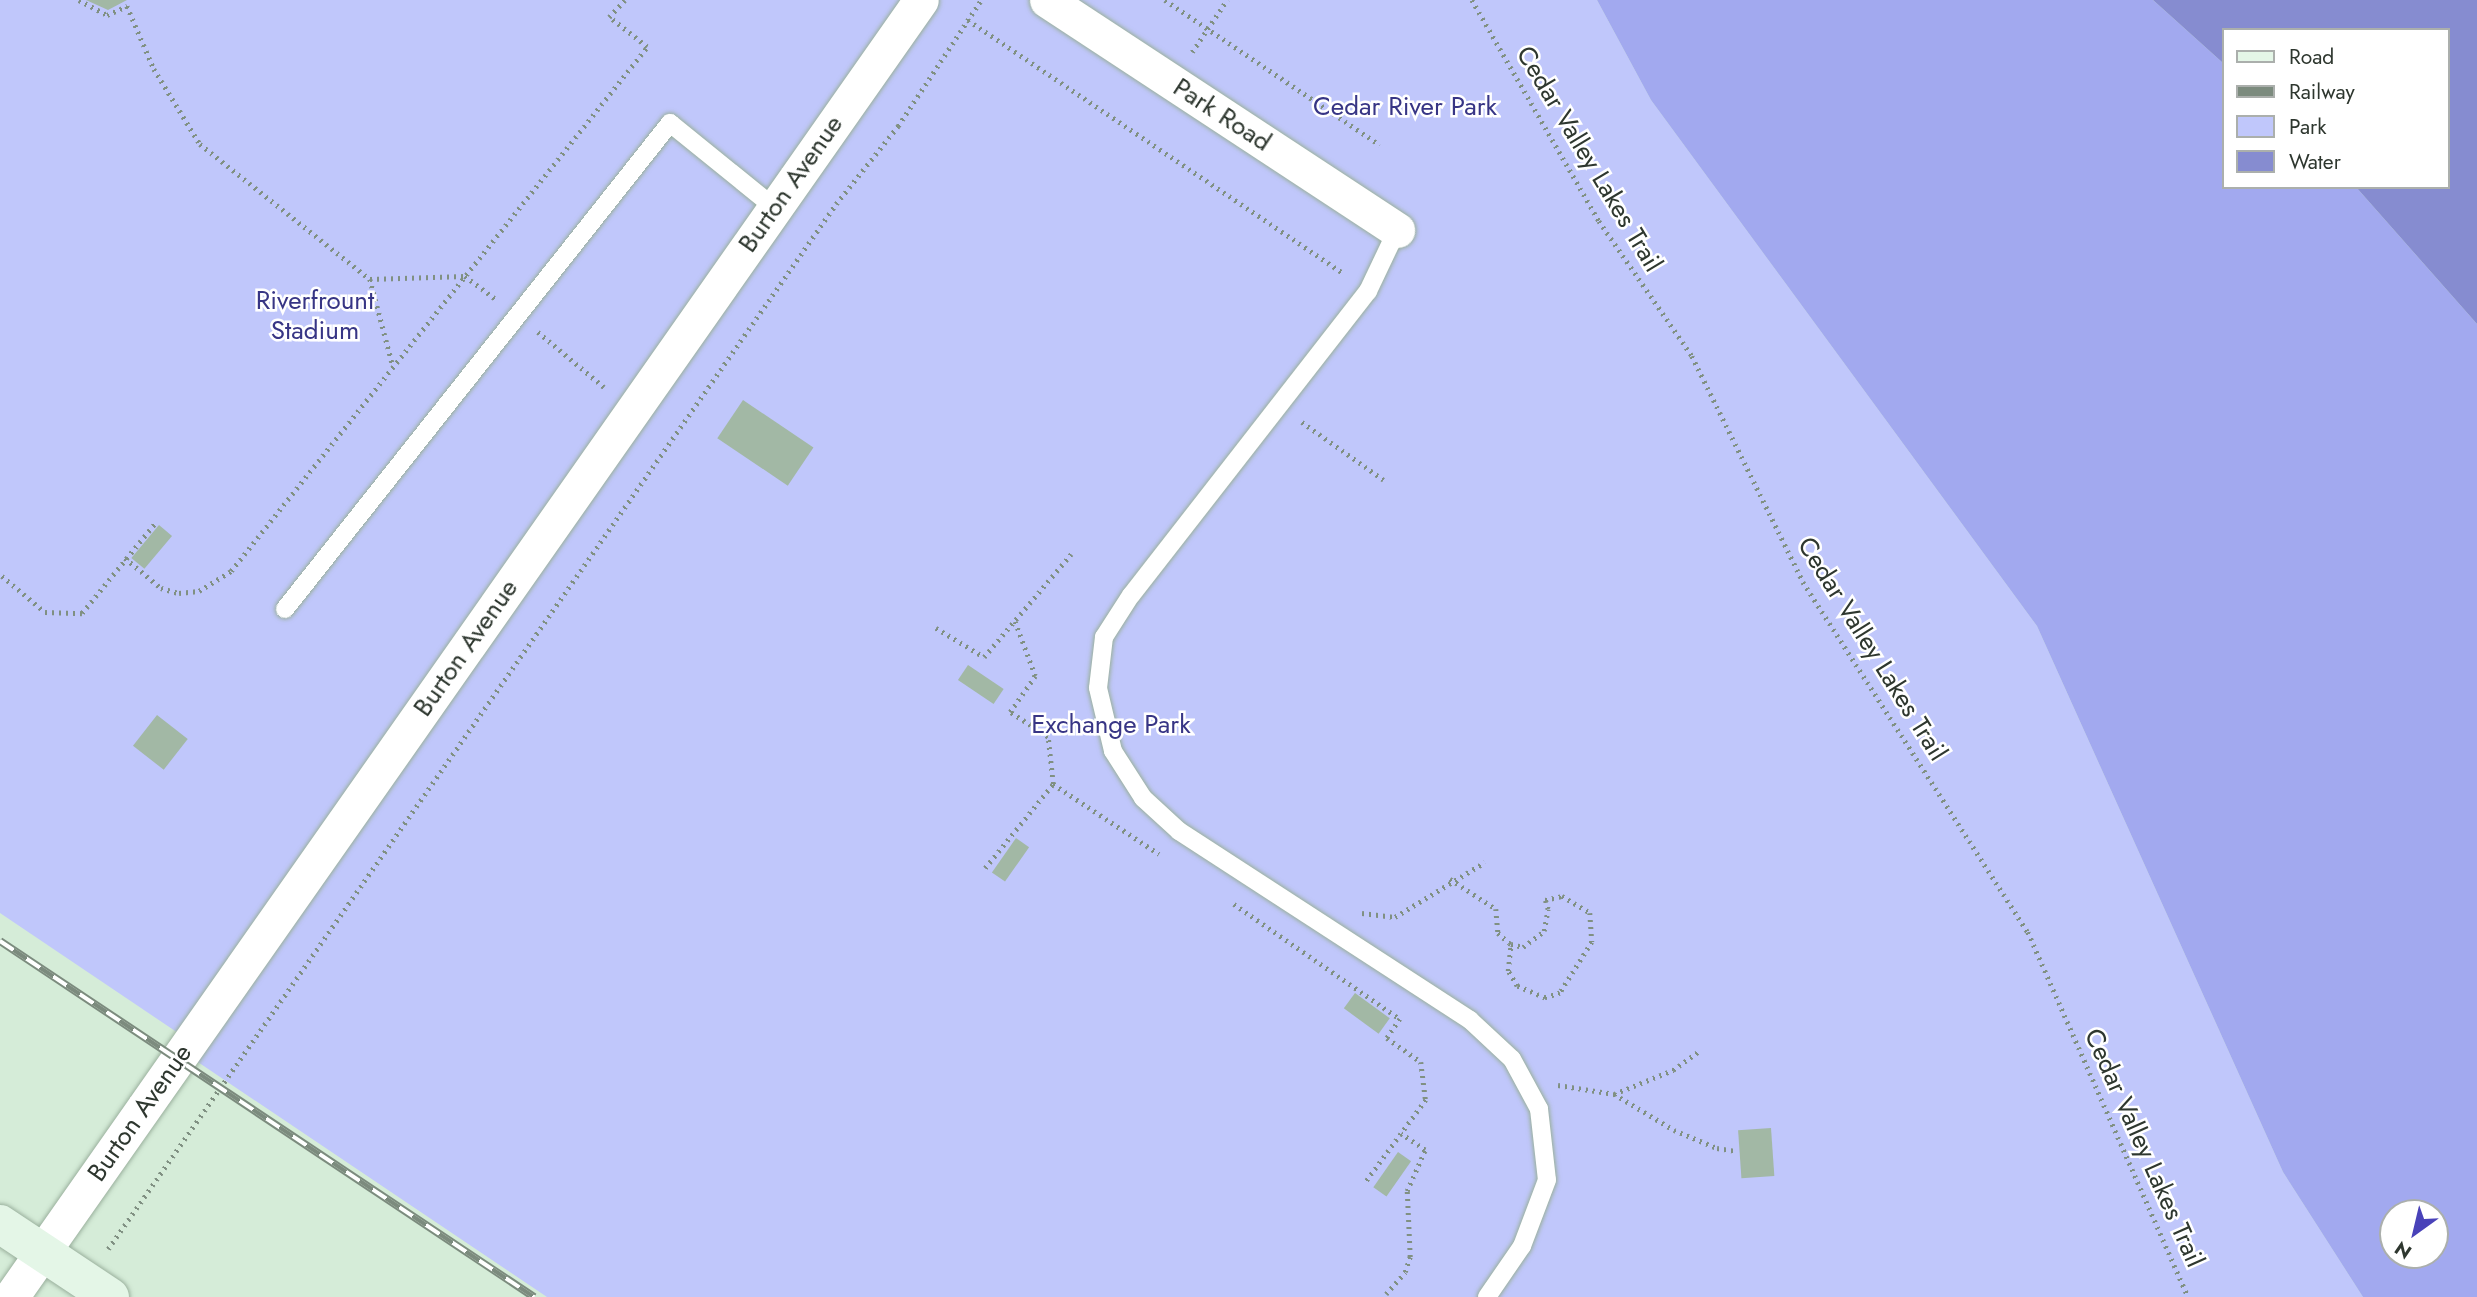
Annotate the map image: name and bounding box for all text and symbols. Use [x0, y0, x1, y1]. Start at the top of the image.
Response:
legend [2222, 28, 2449, 189]
street label: Cedar Valley Lakes Trail [1509, 41, 1669, 277]
text: Road [2289, 42, 2334, 72]
street label: Park Road [1167, 72, 1277, 158]
text: Railway [2289, 77, 2355, 107]
park label: Cedar River Park [1313, 91, 1497, 123]
street label: Burton Avenue [732, 110, 850, 258]
text: Park [2289, 112, 2326, 142]
text: Water [2289, 147, 2341, 177]
park label: Riverfrount Stadium [256, 285, 374, 346]
street label: Cedar Valley Lakes Trail [1791, 532, 1953, 766]
street label: Burton Avenue [407, 574, 525, 722]
park label: Exchange Park [1031, 709, 1191, 741]
street label: Cedar Valley Lakes Trail [2077, 1024, 2211, 1272]
street label: Burton Avenue [81, 1039, 199, 1187]
north arrow [2379, 1199, 2449, 1269]
text: N [2389, 1235, 2417, 1266]

